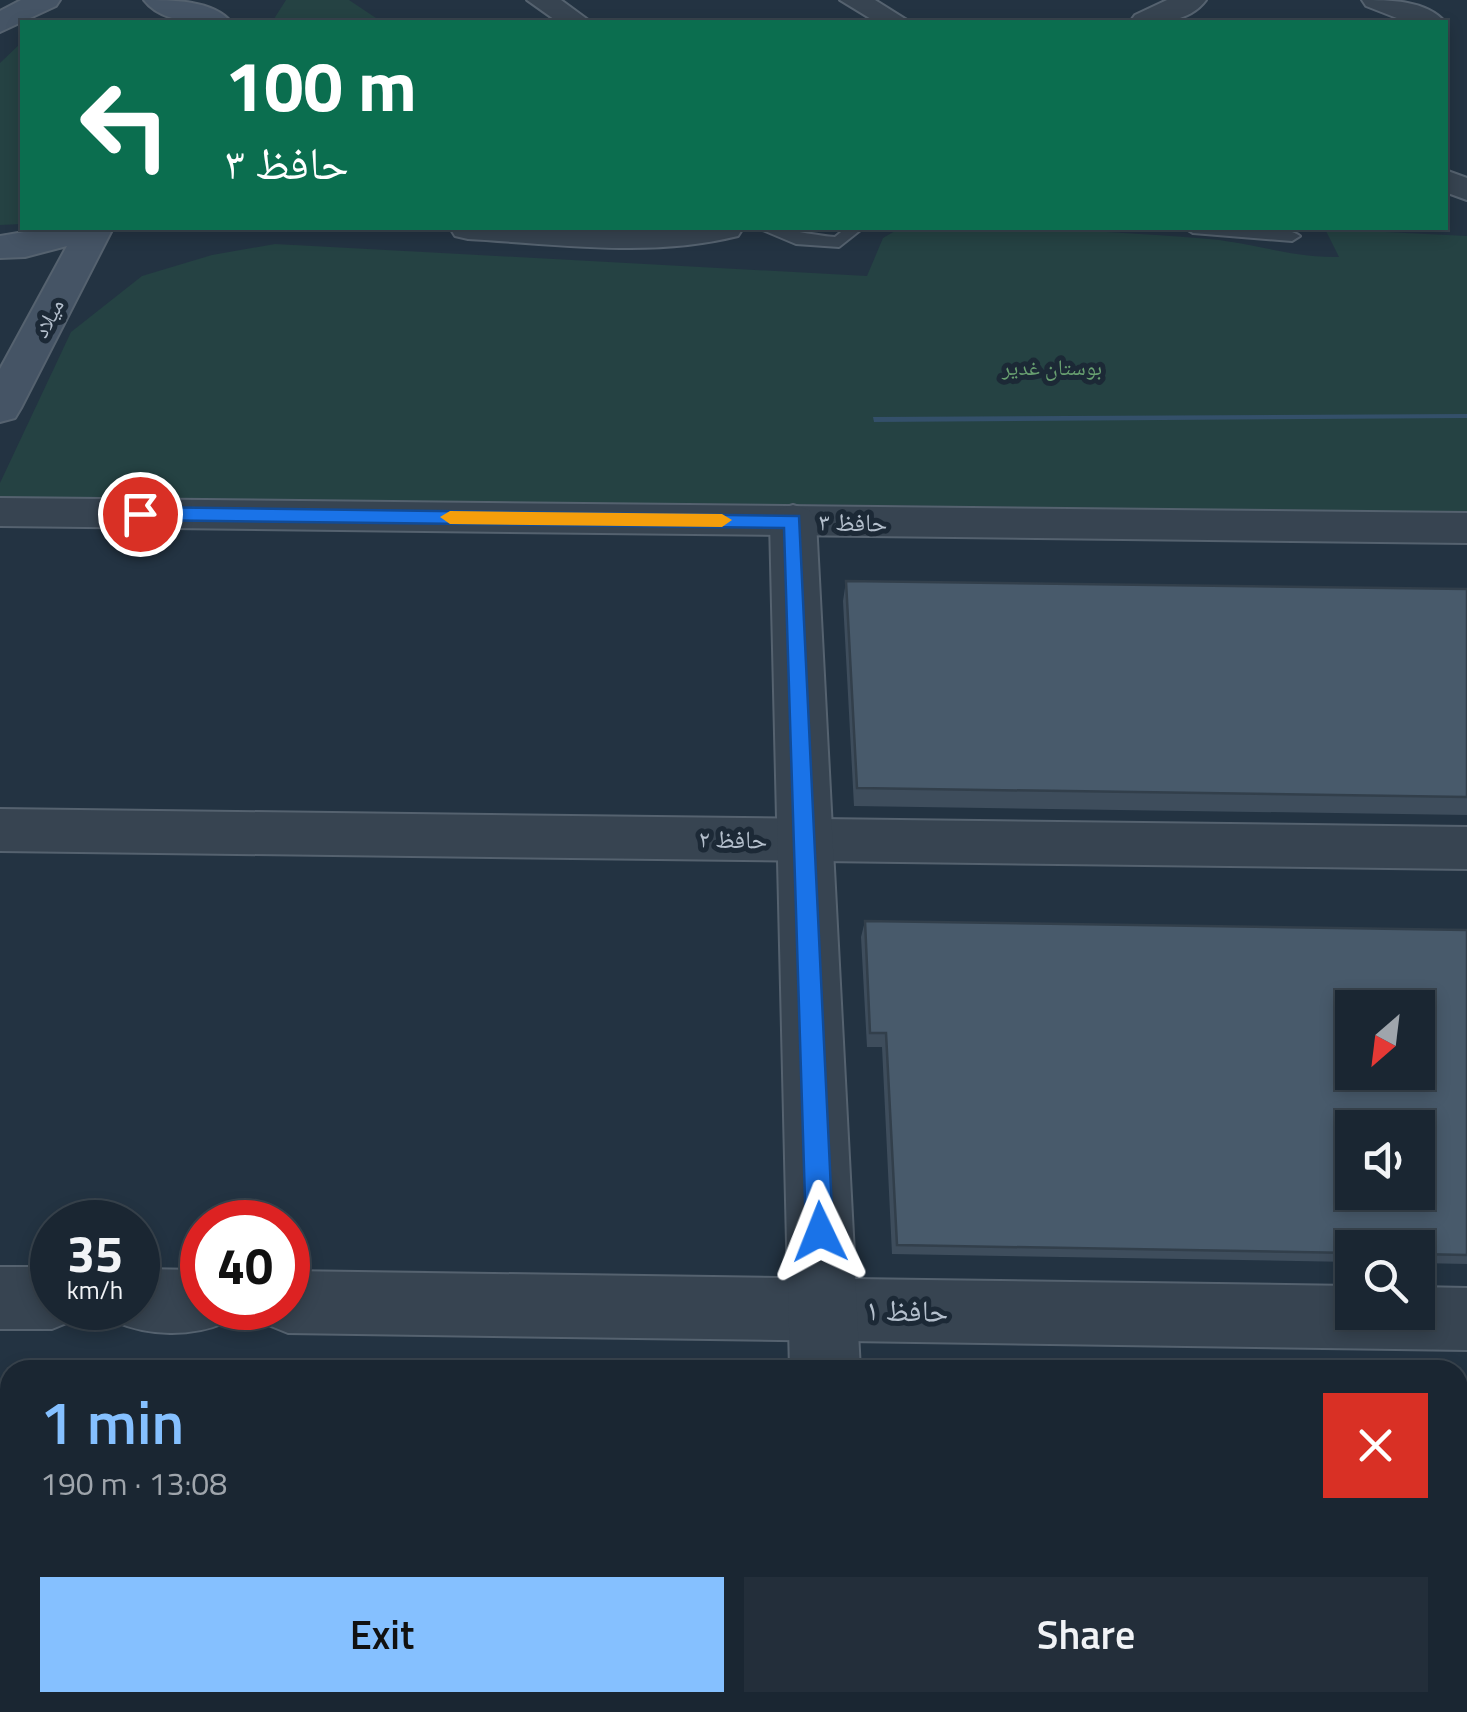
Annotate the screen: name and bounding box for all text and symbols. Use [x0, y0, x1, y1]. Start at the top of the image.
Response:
text: 100 m [225, 32, 417, 138]
icon: left [60, 60, 190, 190]
text: حافظ ۳ [225, 128, 349, 196]
street label: میلاد [23, 292, 73, 344]
park label: بوستان غدیر [1001, 350, 1102, 384]
pin [98, 472, 183, 557]
icon: arrive [113, 487, 168, 542]
street label: حافظ ۳ [818, 502, 888, 542]
street label: حافظ ۲ [698, 819, 768, 859]
north arrow [1335, 990, 1435, 1090]
map controls [1335, 990, 1435, 1330]
button: sound [1335, 1110, 1435, 1210]
position arrow [768, 1180, 872, 1284]
speed limit sign: 40 [180, 1200, 310, 1330]
text: 35 [67, 1215, 123, 1291]
button: search [1335, 1230, 1435, 1330]
text: km/h [67, 1271, 123, 1309]
street label: حافظ ۱ [865, 1286, 949, 1334]
text: 1 min [40, 1376, 184, 1467]
button: close [1323, 1393, 1428, 1498]
text: 190 m · 13:08 [40, 1459, 227, 1507]
button: Exit [40, 1577, 724, 1692]
button: Share [744, 1577, 1428, 1692]

